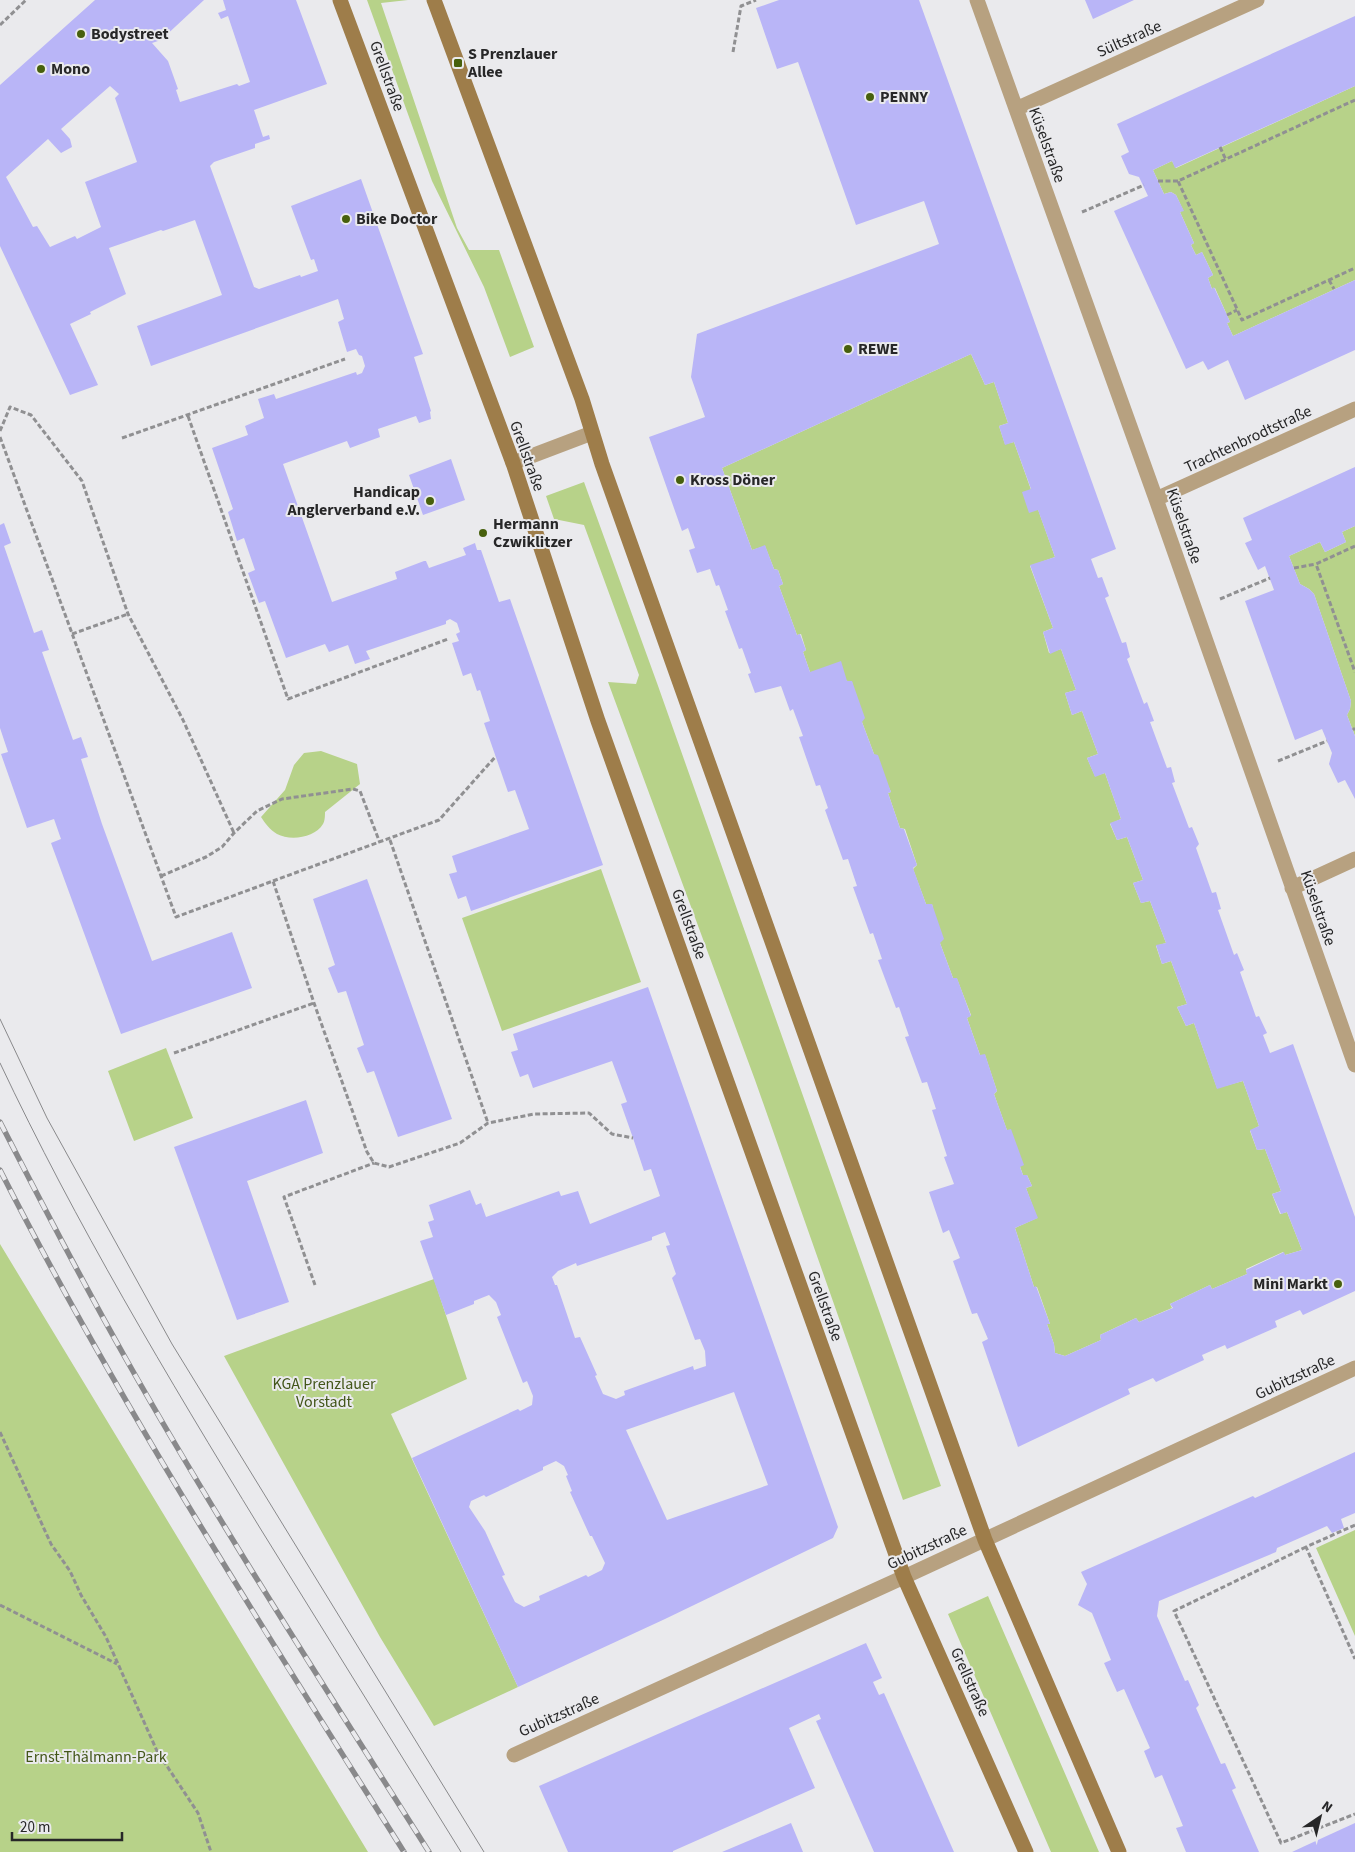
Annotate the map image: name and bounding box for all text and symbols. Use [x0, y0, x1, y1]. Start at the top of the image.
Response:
street label: Sültstraße [1093, 15, 1165, 63]
place label: Bodystreet [91, 23, 169, 45]
marker: Bodystreet [75, 28, 87, 40]
street label: Grellstraße [364, 38, 410, 114]
place label: S Prenzlauer Allee [467, 43, 558, 83]
marker: S Prenzlauer Allee [452, 57, 464, 69]
place label: Mono [51, 58, 90, 80]
marker: Mono [35, 63, 47, 75]
place label: PENNY [880, 86, 929, 108]
marker: PENNY [864, 91, 876, 103]
street label: Küselstraße [1023, 104, 1071, 186]
place label: Bike Doctor [356, 208, 438, 230]
marker: Bike Doctor [340, 213, 352, 225]
place label: REWE [858, 338, 898, 360]
marker: REWE [842, 343, 854, 355]
street label: Trachtenbrodtstraße [1181, 400, 1315, 478]
street label: Grellstraße [504, 418, 550, 494]
place label: Kross Döner [690, 469, 776, 491]
marker: Kross Döner [674, 474, 686, 486]
place label: Handicap Anglerverband e.V. [287, 481, 420, 521]
street label: Küselstraße [1161, 485, 1207, 567]
marker: Handicap Anglerverband e.V. [424, 495, 436, 507]
place label: Hermann Czwiklitzer [493, 513, 573, 553]
marker: Hermann Czwiklitzer [477, 527, 489, 539]
street label: Küselstraße [1295, 867, 1341, 949]
street label: Grellstraße [666, 886, 712, 962]
street label: Grellstraße [802, 1268, 848, 1344]
place label: Mini Markt [1253, 1273, 1328, 1295]
marker: Mini Markt [1332, 1278, 1344, 1290]
street label: Gubitzstraße [1251, 1349, 1339, 1405]
park label: KGA Prenzlauer Vorstadt [273, 1373, 376, 1413]
street label: Gubitzstraße [883, 1519, 971, 1575]
street label: Grellstraße [945, 1644, 995, 1720]
street label: Gubitzstraße [515, 1687, 603, 1742]
park label: Ernst-Thälmann-Park [25, 1746, 167, 1768]
north arrow [1295, 1792, 1345, 1842]
text: N [1317, 1796, 1336, 1818]
scale bar [12, 1810, 122, 1842]
text: 20 m [20, 1817, 50, 1838]

